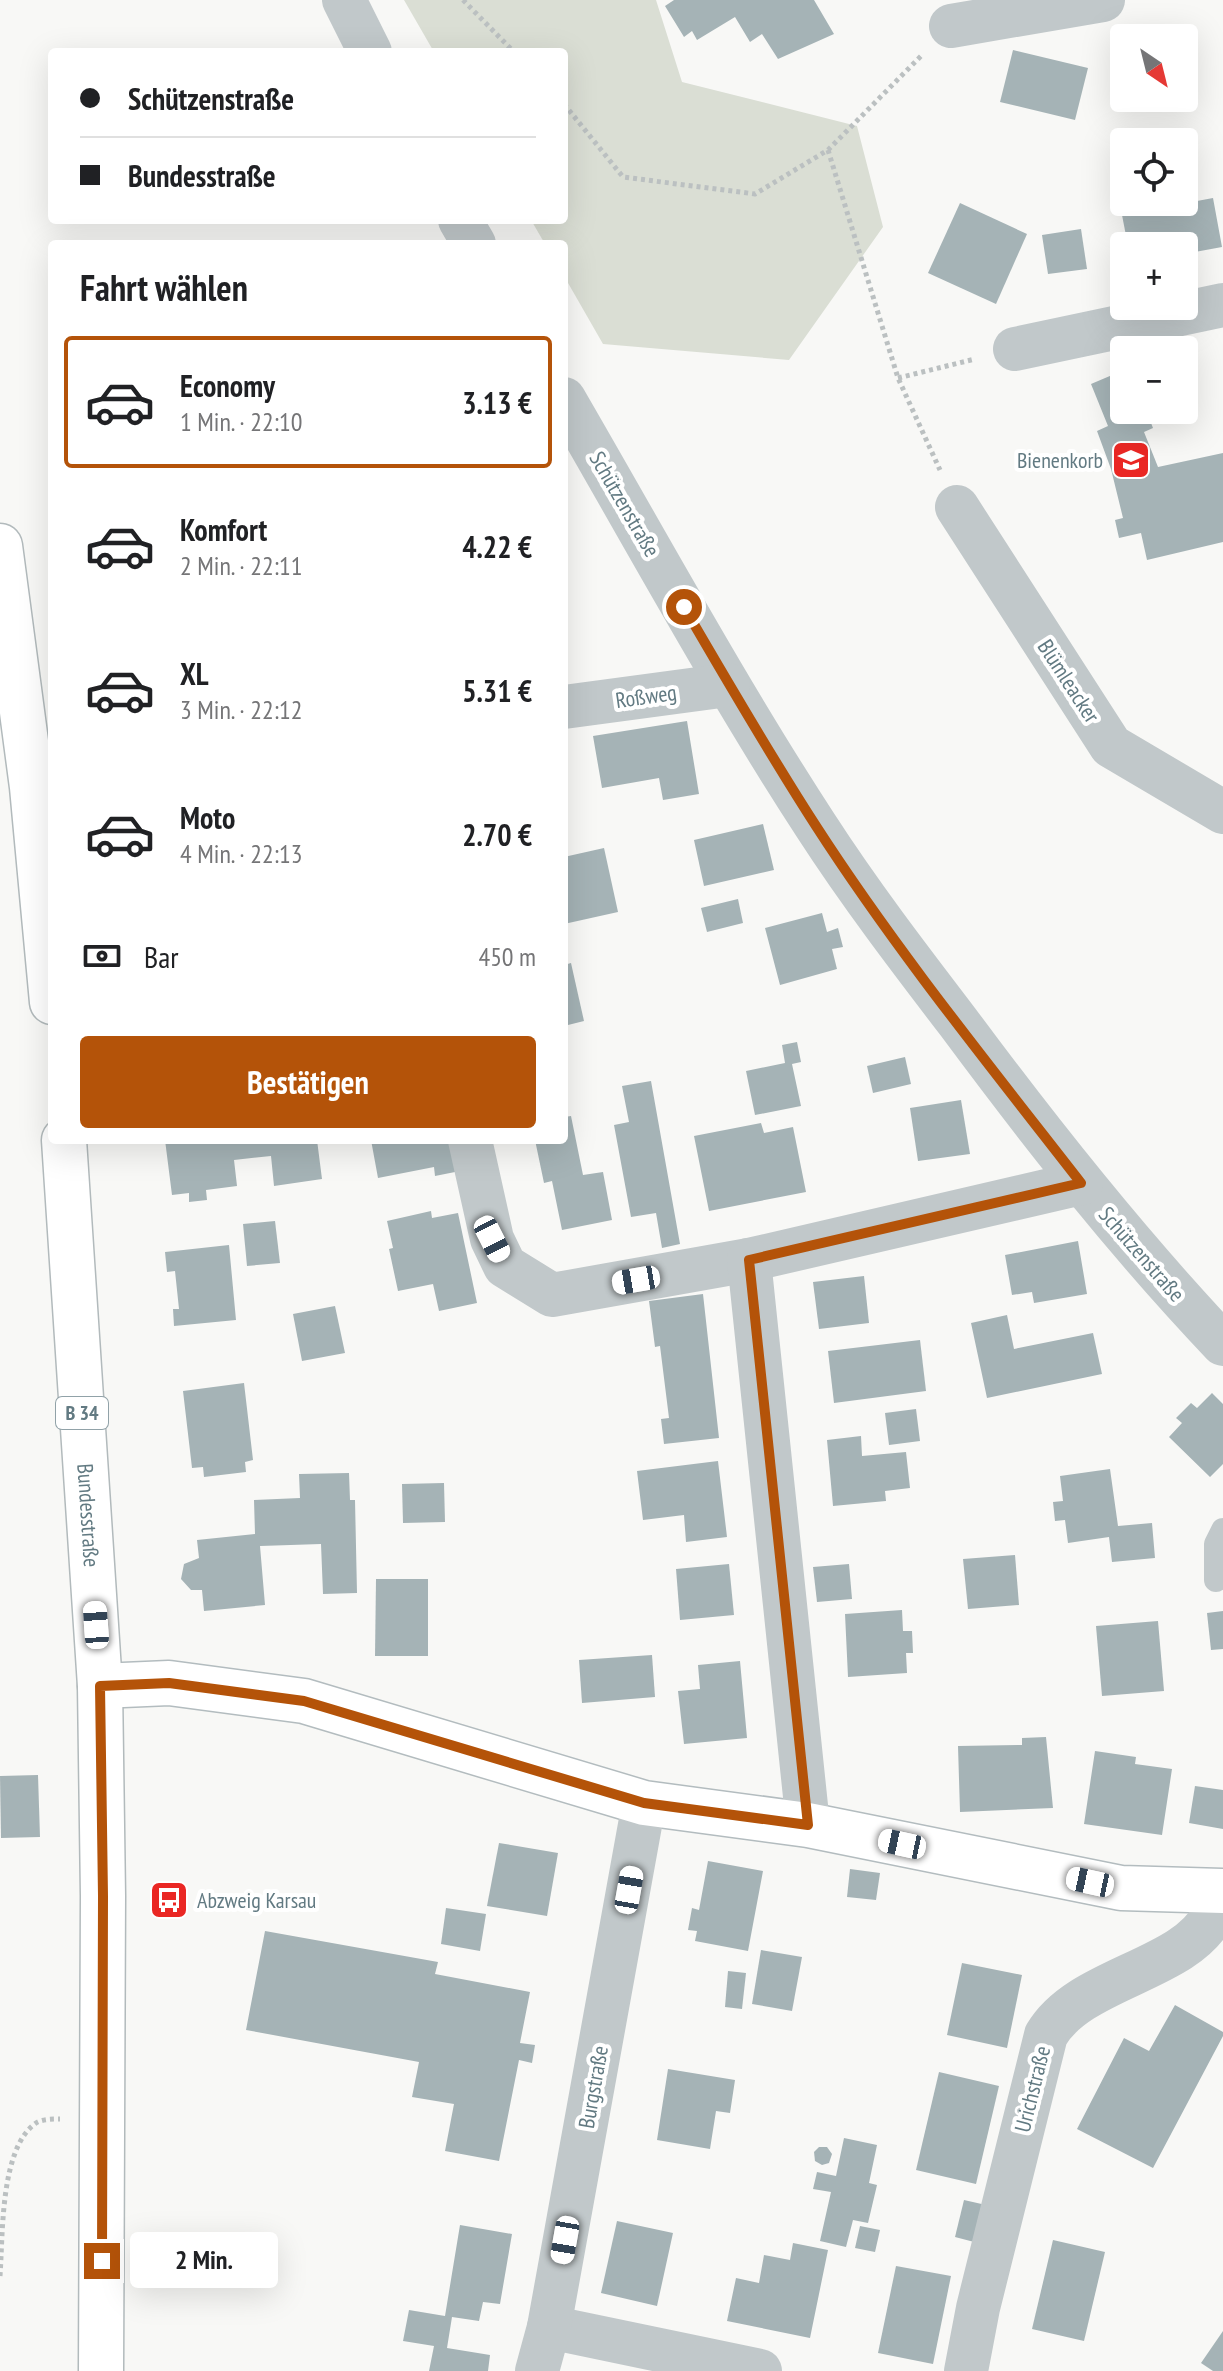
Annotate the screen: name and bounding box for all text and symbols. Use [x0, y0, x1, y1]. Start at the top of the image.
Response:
north arrow [1110, 24, 1198, 112]
map controls [1110, 24, 1198, 424]
text: Schützenstraße [128, 79, 294, 118]
button: locate [1110, 128, 1198, 216]
text: Bundesstraße [128, 156, 276, 195]
button: + [1110, 232, 1198, 320]
text: Fahrt wählen [80, 264, 248, 311]
button: − [1110, 336, 1198, 424]
icon: car [84, 366, 156, 438]
text: Economy [180, 366, 275, 405]
text: 3.13 € [462, 383, 532, 422]
text: 1 Min. · 22:10 [180, 405, 302, 438]
school or university icon: Bienenkorb [1110, 439, 1152, 481]
street label: Schützenstraße [584, 446, 666, 562]
place label: Bienenkorb [1017, 446, 1103, 474]
icon: car [84, 510, 156, 582]
text: Komfort [180, 510, 267, 549]
text: 4.22 € [462, 527, 532, 566]
text: 2 Min. · 22:11 [180, 549, 302, 582]
route start [666, 589, 702, 625]
street label: Blümleacker [1032, 634, 1106, 728]
icon: car [84, 654, 156, 726]
text: XL [180, 654, 209, 693]
text: 5.31 € [462, 671, 532, 710]
street label: Roßweg [614, 678, 678, 714]
text: 3 Min. · 22:12 [180, 693, 302, 726]
icon: car [84, 798, 156, 870]
text: Moto [180, 798, 235, 837]
text: 2.70 € [462, 815, 532, 854]
text: 4 Min. · 22:13 [180, 837, 302, 870]
icon: cash [80, 934, 124, 978]
text: Bar [144, 937, 178, 976]
text: 450 m [478, 940, 536, 973]
button: Bestätigen [80, 1036, 536, 1128]
street label: Schützenstraße [1093, 1201, 1191, 1307]
car [470, 1212, 514, 1266]
car [610, 1264, 662, 1296]
road number: B 34 [56, 1397, 108, 1429]
street label: Bundesstraße [71, 1462, 106, 1568]
car [82, 1600, 110, 1650]
car [876, 1827, 928, 1861]
car [613, 1864, 645, 1916]
car [1064, 1865, 1116, 1899]
bus stop icon: Abzweig Karsau [148, 1879, 190, 1921]
place label: Abzweig Karsau [197, 1886, 316, 1914]
street label: Burgstraße [572, 2043, 614, 2131]
street label: Urichstraße [1008, 2043, 1056, 2135]
car [549, 2214, 581, 2266]
callout: 2 Min. [130, 2233, 278, 2289]
route end [84, 2243, 120, 2279]
text: 2 Min. [175, 2243, 233, 2276]

